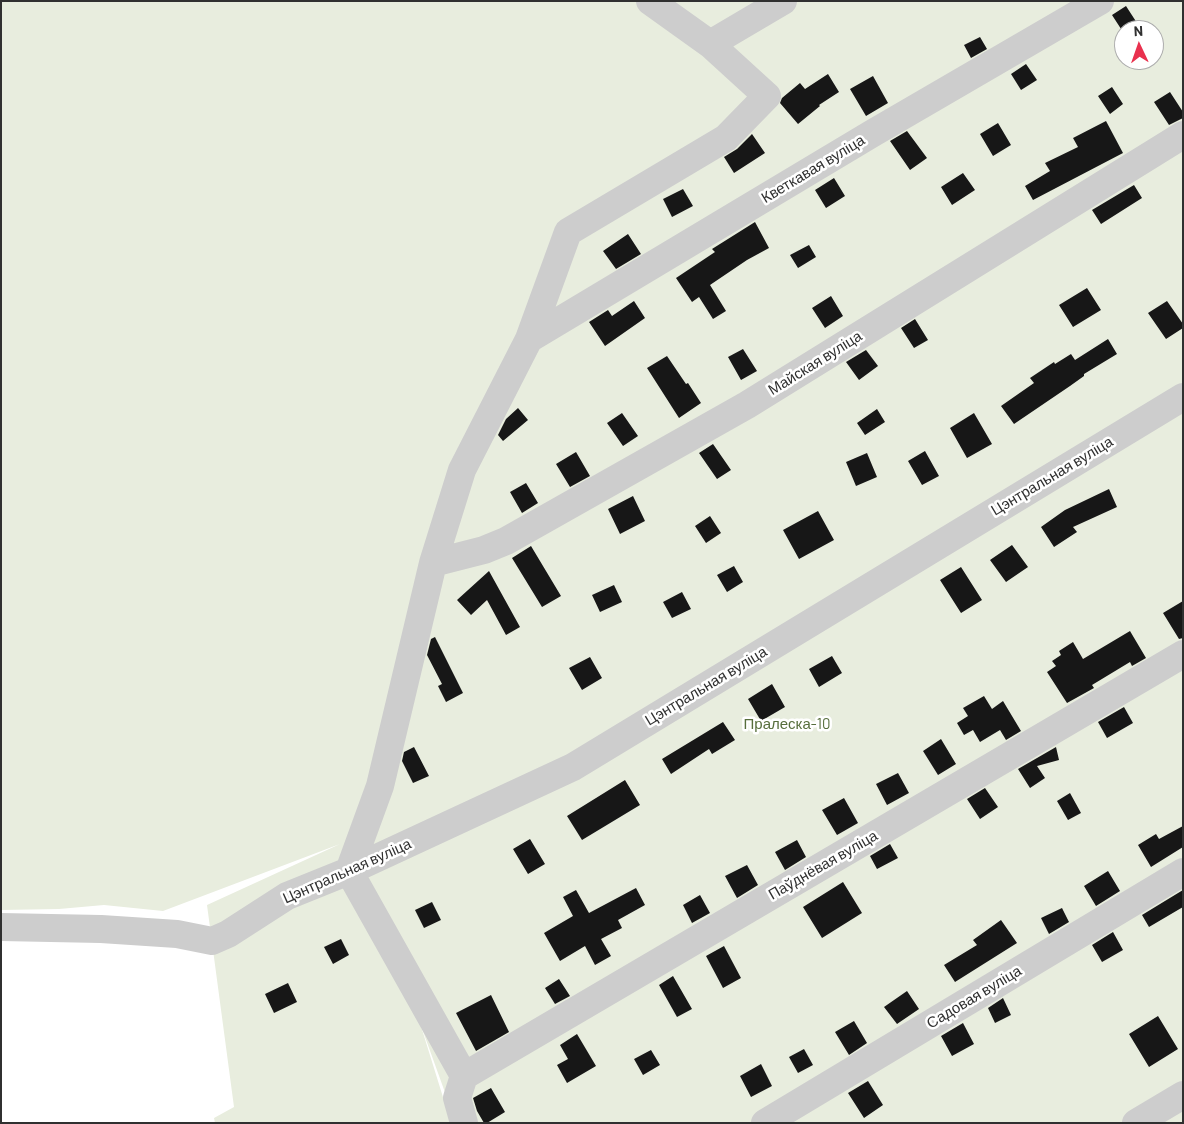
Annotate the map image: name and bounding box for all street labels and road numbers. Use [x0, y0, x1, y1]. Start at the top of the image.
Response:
street label: Кветкавая вуліца [758, 131, 868, 207]
street label: Майская вуліца [765, 327, 865, 399]
street label: Цэнтральная вуліца [988, 433, 1116, 519]
street label: Цэнтральная вуліца [642, 643, 770, 729]
street label: Паўднёвая вуліца [765, 826, 881, 904]
street label: Цэнтральная вуліца [280, 835, 414, 907]
street label: Садовая вуліца [923, 962, 1025, 1032]

